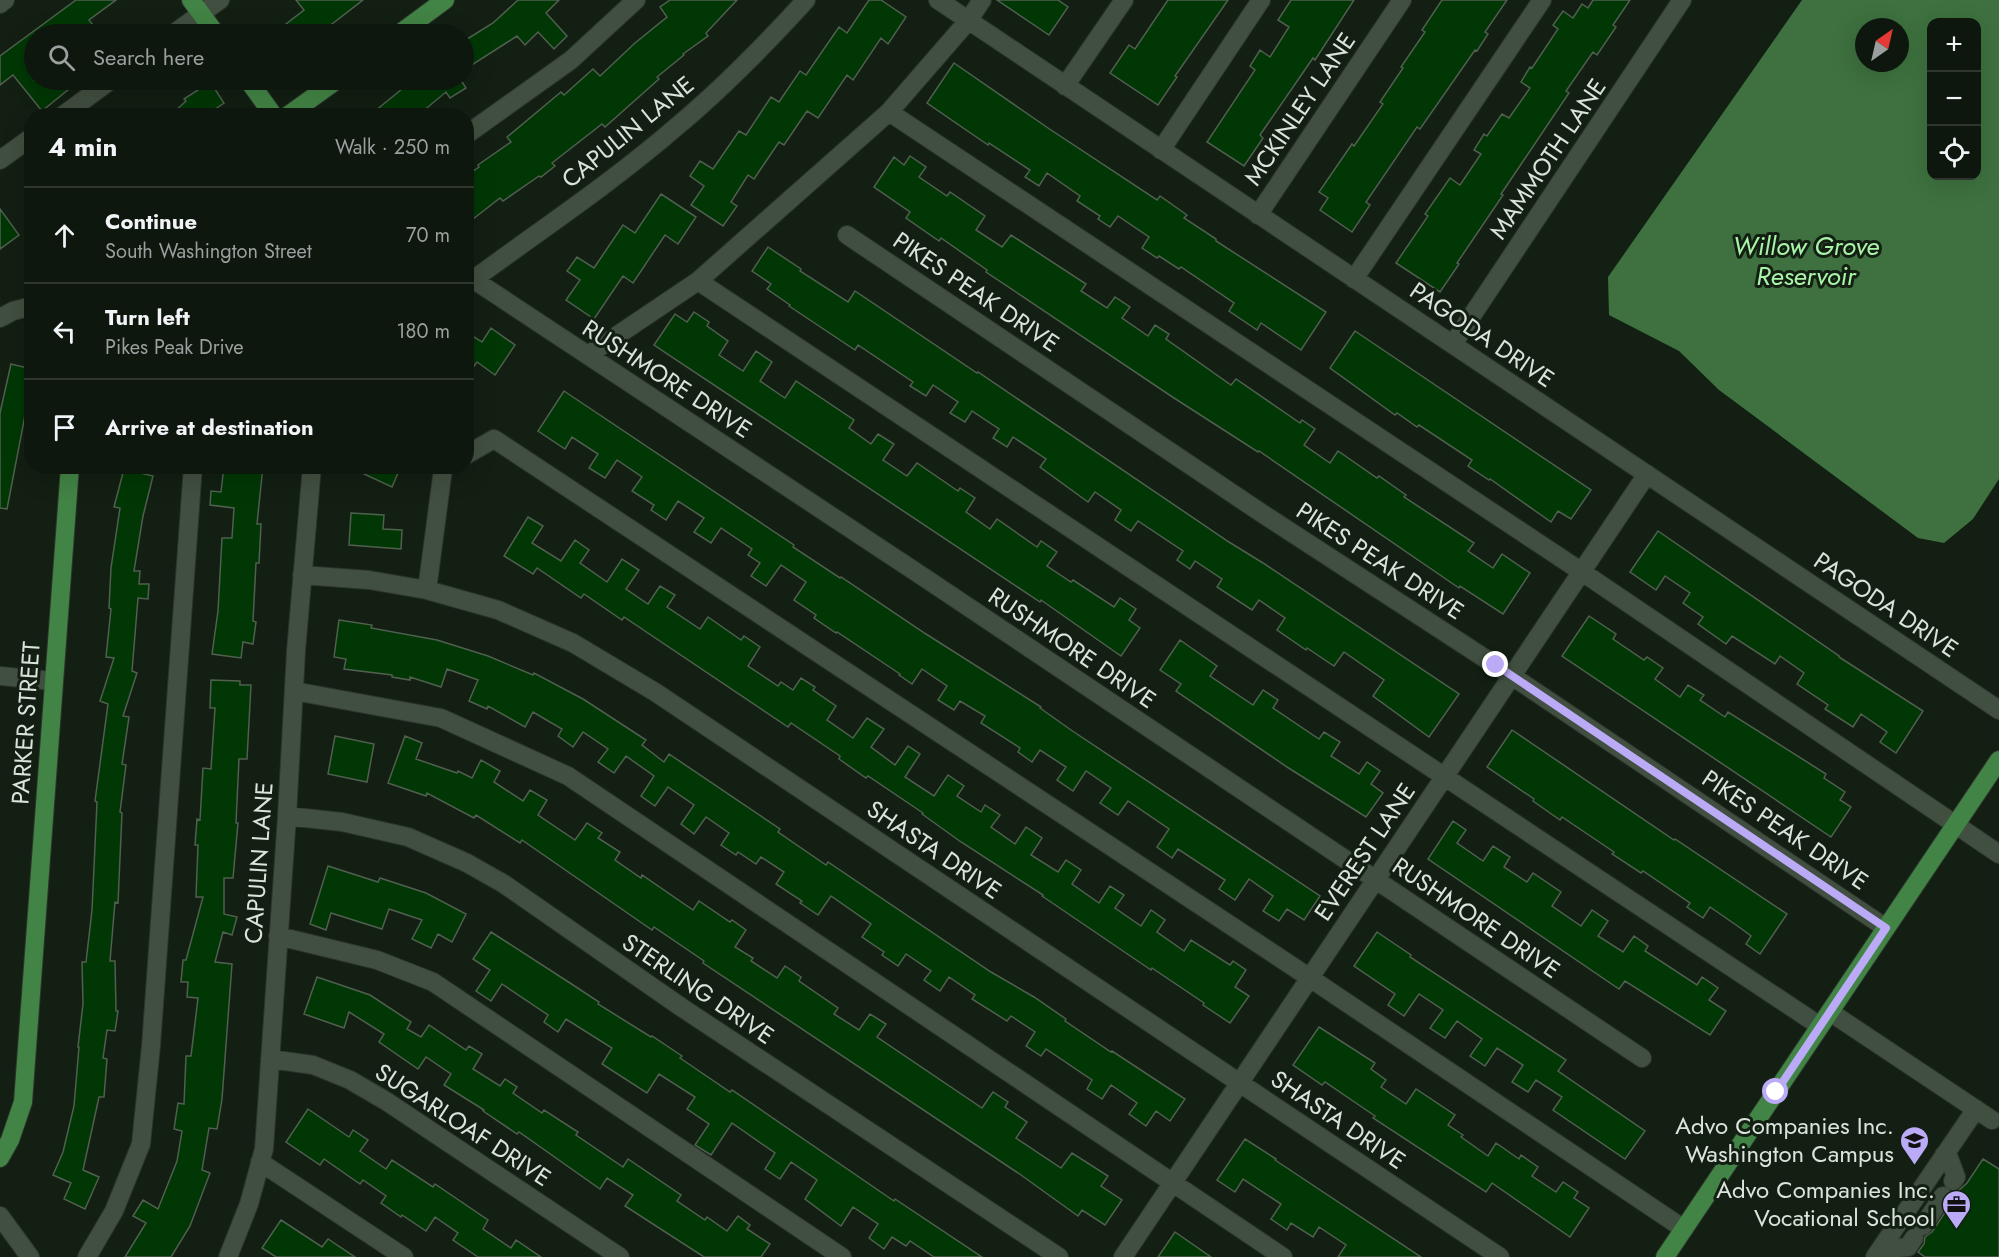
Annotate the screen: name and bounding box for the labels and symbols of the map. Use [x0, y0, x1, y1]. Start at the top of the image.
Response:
north arrow [1855, 18, 1909, 72]
street label: MCKINLEY LANE [1235, 25, 1364, 192]
street label: CAPULIN LANE [554, 67, 702, 196]
street label: MAMMOTH LANE [1481, 71, 1614, 246]
street label: PIKES PEAK DRIVE [886, 223, 1066, 360]
water label: Willow Grove Reservoir [1733, 227, 1879, 295]
street label: PAGODA DRIVE [1403, 273, 1561, 396]
street label: RUSHMORE DRIVE [576, 311, 759, 447]
street label: PIKES PEAK DRIVE [1289, 493, 1471, 628]
street label: PAGODA DRIVE [1807, 543, 1965, 666]
street label: RUSHMORE DRIVE [981, 578, 1163, 717]
street label: PARKER STREET [2, 640, 49, 806]
route end [1482, 651, 1508, 677]
street label: PIKES PEAK DRIVE [1695, 761, 1875, 898]
street label: EVEREST LANE [1305, 776, 1424, 928]
street label: CAPULIN LANE [235, 781, 282, 945]
street label: SHASTA DRIVE [860, 792, 1009, 908]
street label: RUSHMORE DRIVE [1385, 848, 1567, 987]
street label: STERLING DRIVE [615, 925, 781, 1053]
street label: SUGARLOAF DRIVE [368, 1055, 558, 1195]
street label: SHASTA DRIVE [1264, 1062, 1413, 1178]
route start [1762, 1078, 1788, 1104]
place label: Advo Companies Inc. Washington Campus [1675, 1108, 1894, 1171]
school or university icon: Advo Companies Inc. Washington Campus [1899, 1124, 1931, 1166]
place label: Advo Companies Inc. Vocational School [1716, 1172, 1935, 1235]
office icon: Advo Companies Inc. Vocational School [1940, 1188, 1972, 1230]

